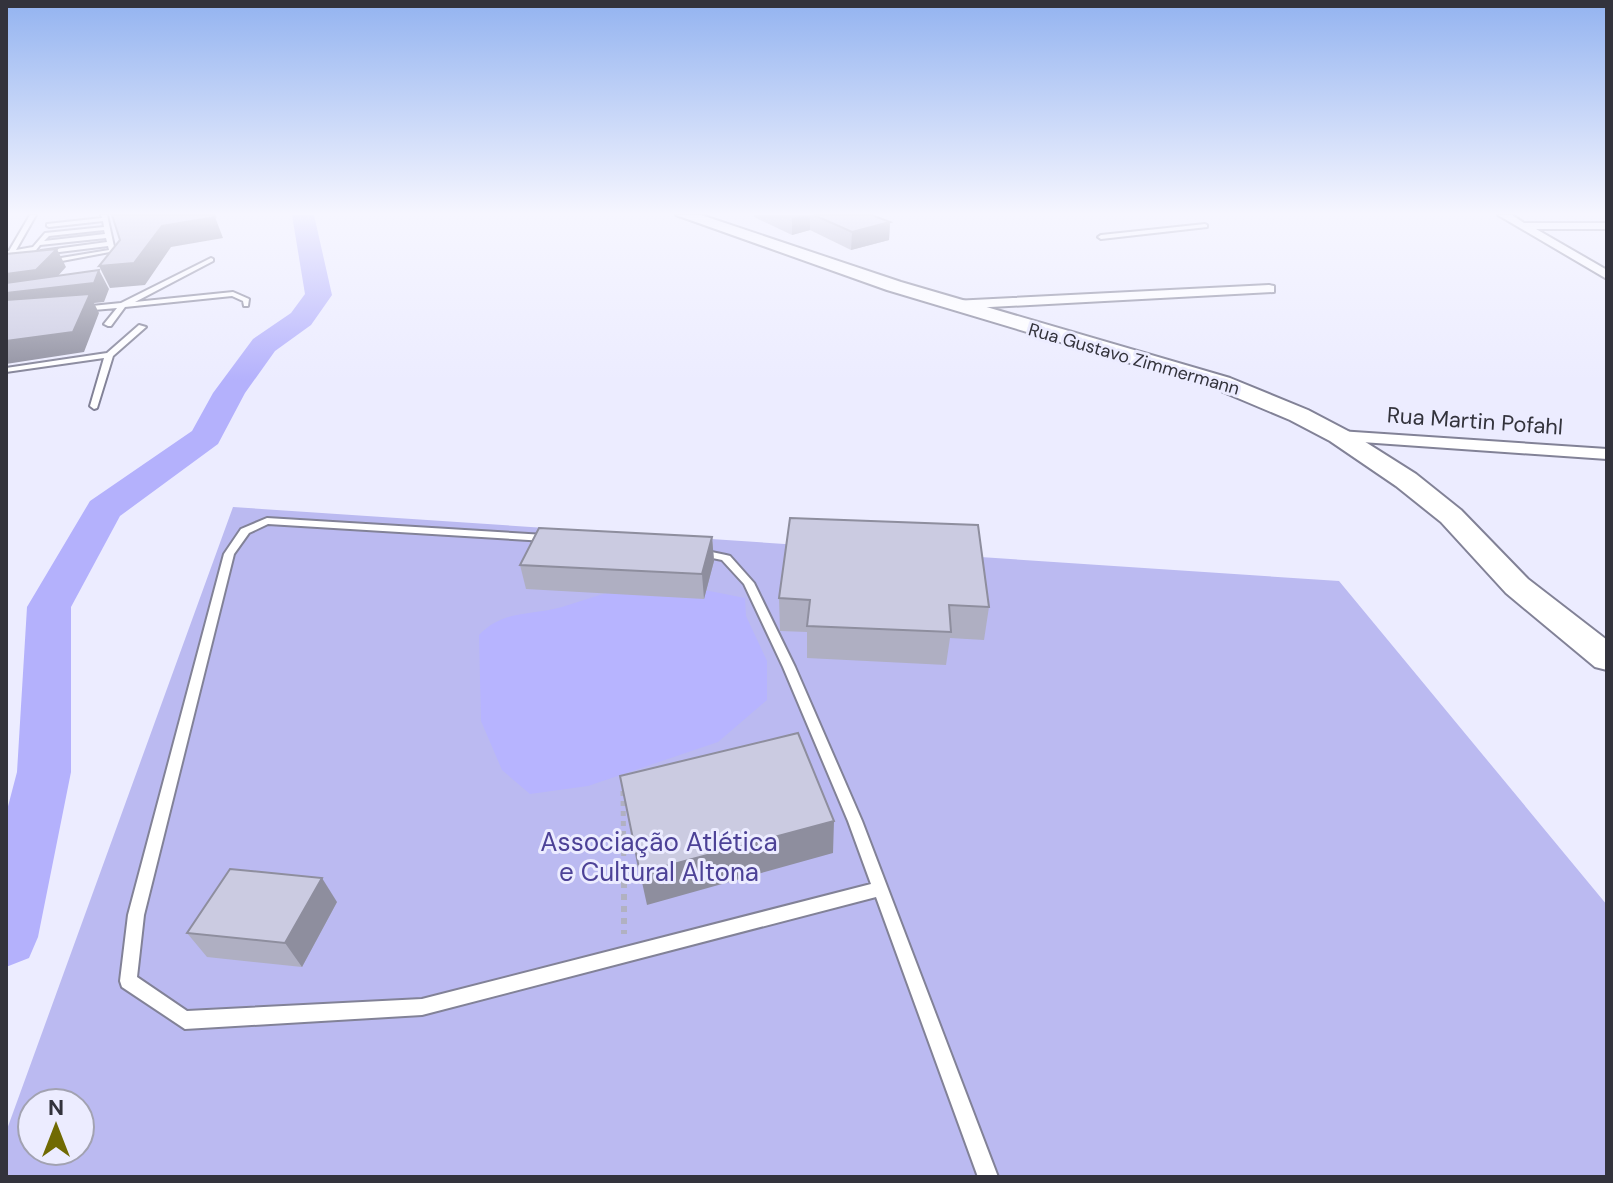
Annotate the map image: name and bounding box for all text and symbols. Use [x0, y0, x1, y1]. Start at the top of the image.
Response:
street label: Rua Gustavo Zimmermann [1026, 317, 1242, 401]
street label: Rua Martin Pofahl [1386, 400, 1564, 442]
park label: Associação Atlética e Cultural Altona [540, 825, 778, 889]
north arrow [16, 1087, 96, 1167]
text: N [48, 1093, 64, 1122]

